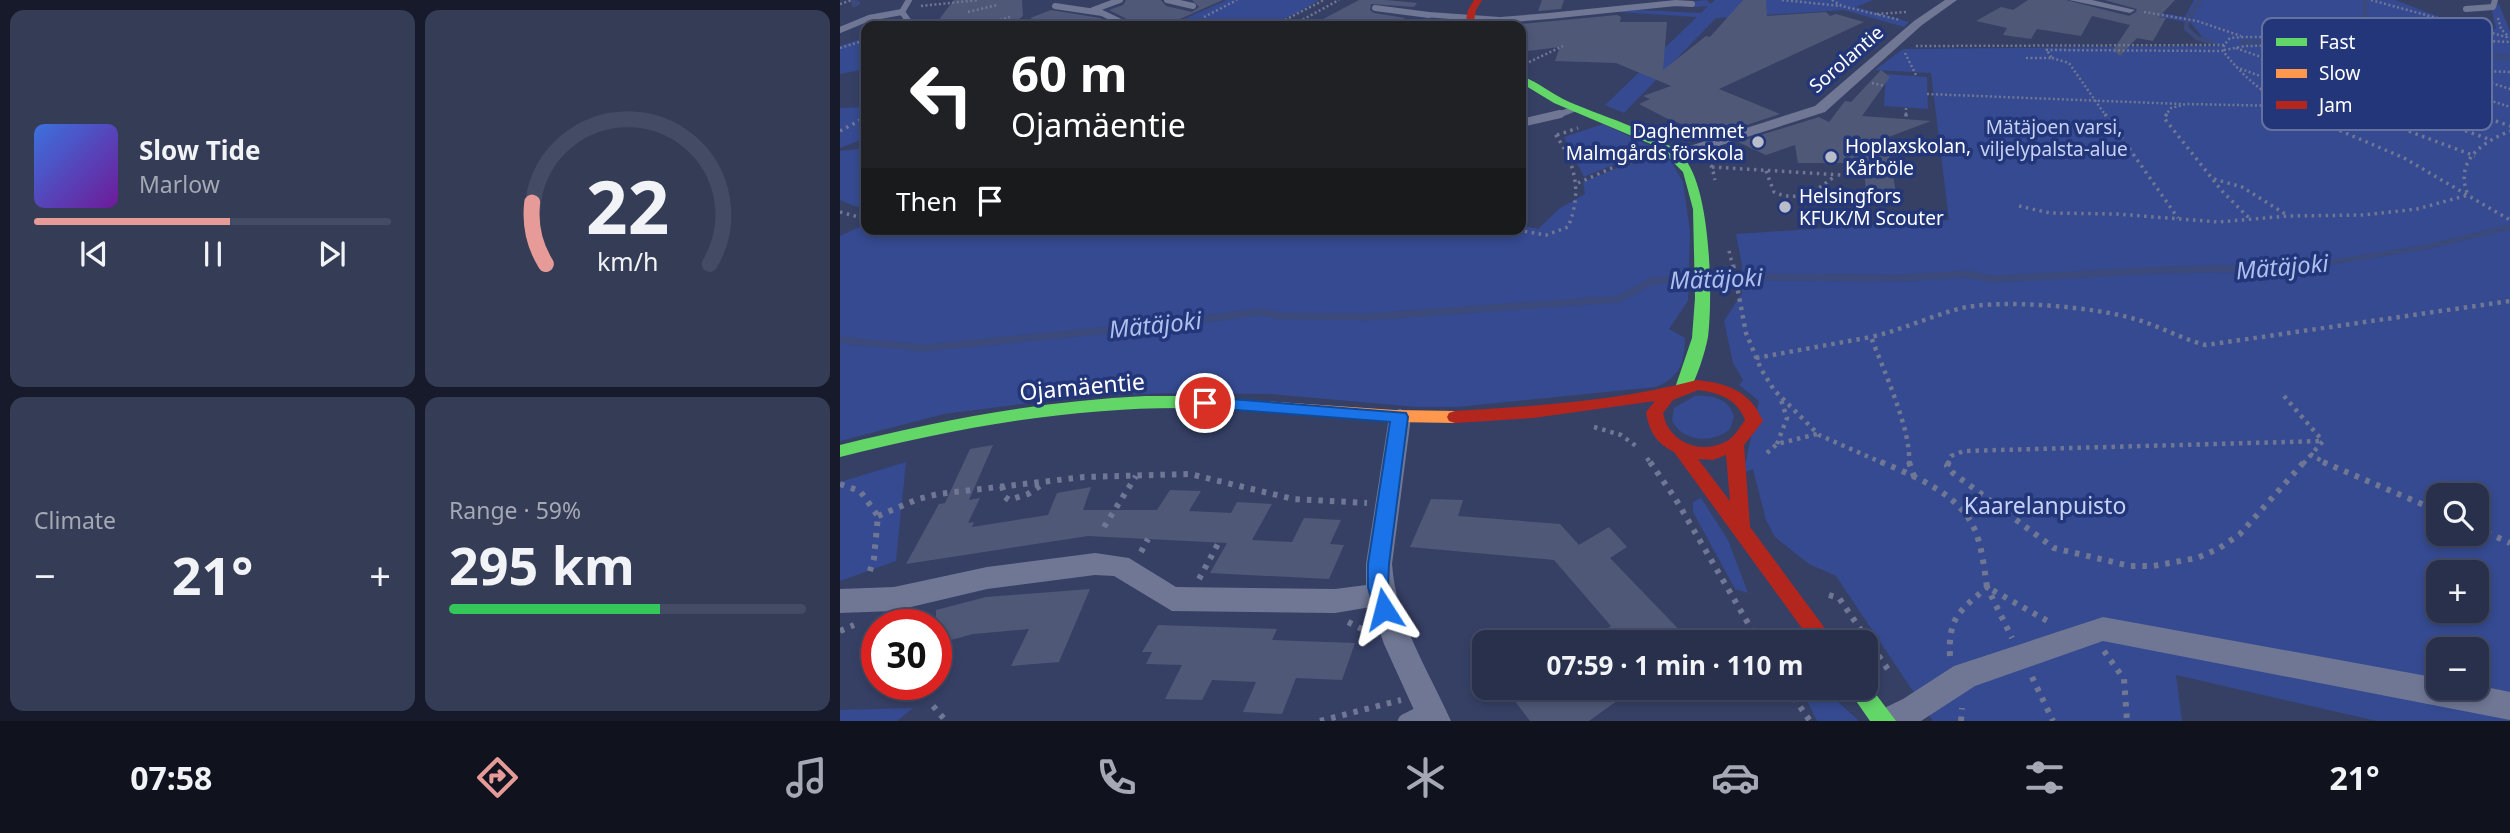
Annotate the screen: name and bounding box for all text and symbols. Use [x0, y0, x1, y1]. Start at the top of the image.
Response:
legend [2262, 18, 2492, 130]
street label: Sorolantie [1803, 19, 1889, 99]
text: Fast [2319, 29, 2356, 55]
text: 60 m [1011, 40, 1128, 106]
icon: left [896, 49, 987, 140]
text: Slow [2319, 60, 2360, 86]
text: Jam [2317, 92, 2353, 118]
text: Ojamäentie [1011, 103, 1186, 146]
park label: Mätäjoen varsi, viljelypalsta-alue [1980, 114, 2128, 162]
place label: Daghemmet Malmgårds förskola [1566, 118, 1744, 166]
text: Slow Tide [139, 132, 261, 168]
place label: Hoplaxskolan, Kårböle [1845, 133, 1971, 181]
marker: Daghemmet Malmgårds förskola [1750, 134, 1766, 150]
marker: Hoplaxskolan, Kårböle [1823, 149, 1839, 165]
text: 22 [586, 157, 669, 256]
text: Marlow [139, 168, 220, 200]
icon: arrive [971, 182, 1009, 220]
text: Then [896, 183, 957, 219]
place label: Helsingfors KFUK/M Scouter [1799, 183, 1944, 231]
marker: Helsingfors KFUK/M Scouter [1777, 199, 1793, 215]
icon: previous [75, 235, 113, 273]
icon: pause [194, 235, 232, 273]
icon: next [313, 235, 351, 273]
text: km/h [597, 244, 658, 278]
water label: Mätäjoki [2234, 245, 2331, 286]
water label: Mätäjoki [1669, 260, 1764, 296]
water label: Mätäjoki [1107, 303, 1204, 345]
street label: Ojamäentie [1018, 365, 1146, 407]
pin [1175, 373, 1235, 433]
icon: arrive [1186, 384, 1224, 422]
map controls [2426, 483, 2489, 700]
button: search [2426, 483, 2489, 546]
park label: Kaarelanpuisto [1964, 489, 2126, 521]
text: Range · 59% [449, 494, 581, 526]
text: Climate [34, 504, 116, 536]
text: 295 km [449, 529, 635, 600]
text: 21° [172, 539, 253, 610]
text: − [34, 549, 56, 601]
text: + [369, 549, 391, 601]
button: + [2426, 560, 2489, 623]
position arrow [1347, 572, 1421, 646]
speed limit sign: 30 [861, 609, 952, 700]
button: − [2426, 637, 2489, 700]
text: 07:59 · 1 min · 110 m [1547, 647, 1803, 683]
icon: directions [473, 753, 522, 802]
icon: music [782, 753, 831, 802]
icon: phone [1092, 753, 1141, 802]
icon: climate [1401, 753, 1450, 802]
icon: car [1711, 753, 1760, 802]
icon: filters [2020, 753, 2069, 802]
text: 07:58 [130, 756, 212, 799]
text: 21° [2330, 756, 2380, 799]

